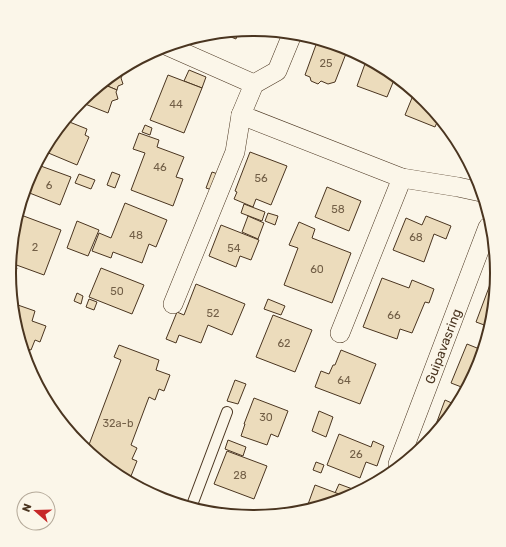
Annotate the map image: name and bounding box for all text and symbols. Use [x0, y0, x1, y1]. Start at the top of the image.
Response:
house number: 25 [320, 57, 333, 70]
house number: 44 [169, 98, 183, 111]
house number: 46 [153, 161, 167, 174]
house number: 56 [254, 172, 268, 185]
house number: 6 [46, 179, 53, 192]
house number: 58 [331, 203, 345, 216]
house number: 48 [129, 229, 143, 242]
house number: 68 [409, 231, 423, 244]
house number: 2 [32, 241, 38, 254]
house number: 54 [227, 242, 241, 255]
house number: 60 [310, 263, 324, 276]
house number: 50 [110, 285, 124, 298]
house number: 52 [207, 307, 220, 320]
street label: Guipavasring [422, 307, 465, 386]
house number: 66 [387, 309, 401, 322]
house number: 62 [277, 337, 291, 350]
house number: 64 [337, 374, 351, 387]
house number: 30 [259, 411, 273, 424]
house number: 32a-b [102, 417, 134, 430]
house number: 26 [349, 448, 363, 461]
house number: 28 [233, 469, 247, 482]
north arrow [16, 491, 56, 531]
text: N [20, 502, 35, 514]

